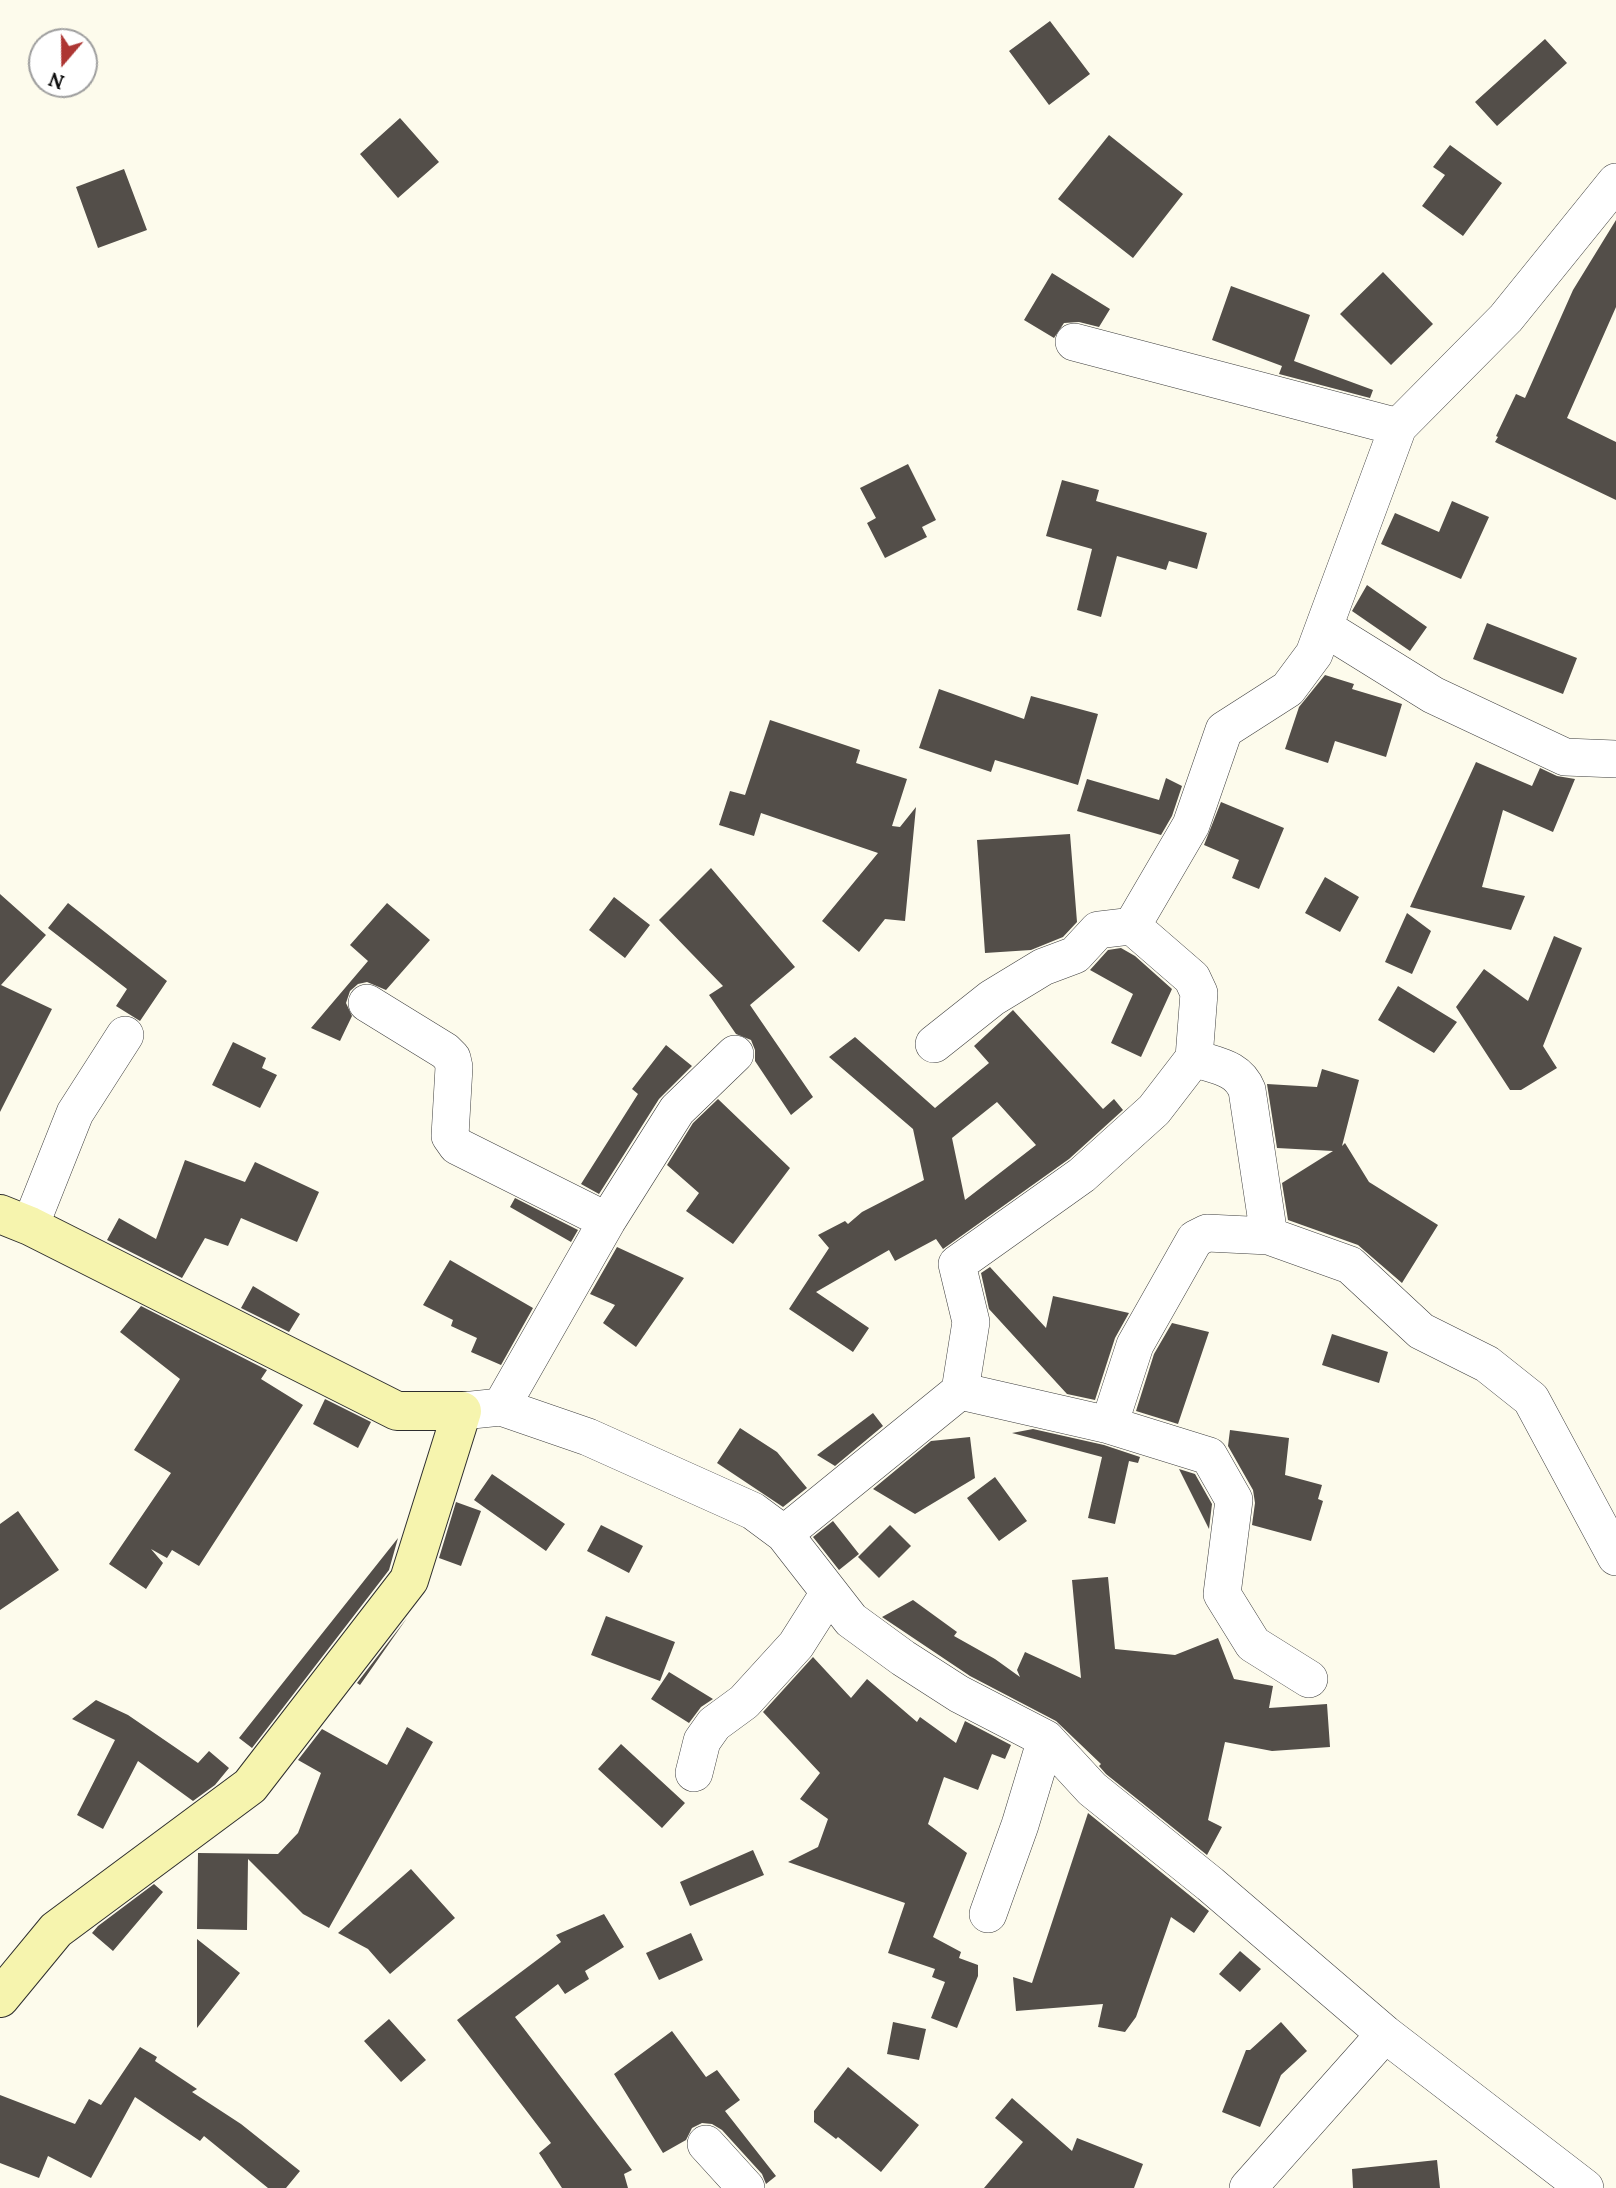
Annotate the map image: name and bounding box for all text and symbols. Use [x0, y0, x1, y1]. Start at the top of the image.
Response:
north arrow [28, 28, 98, 98]
text: N [45, 67, 68, 95]

